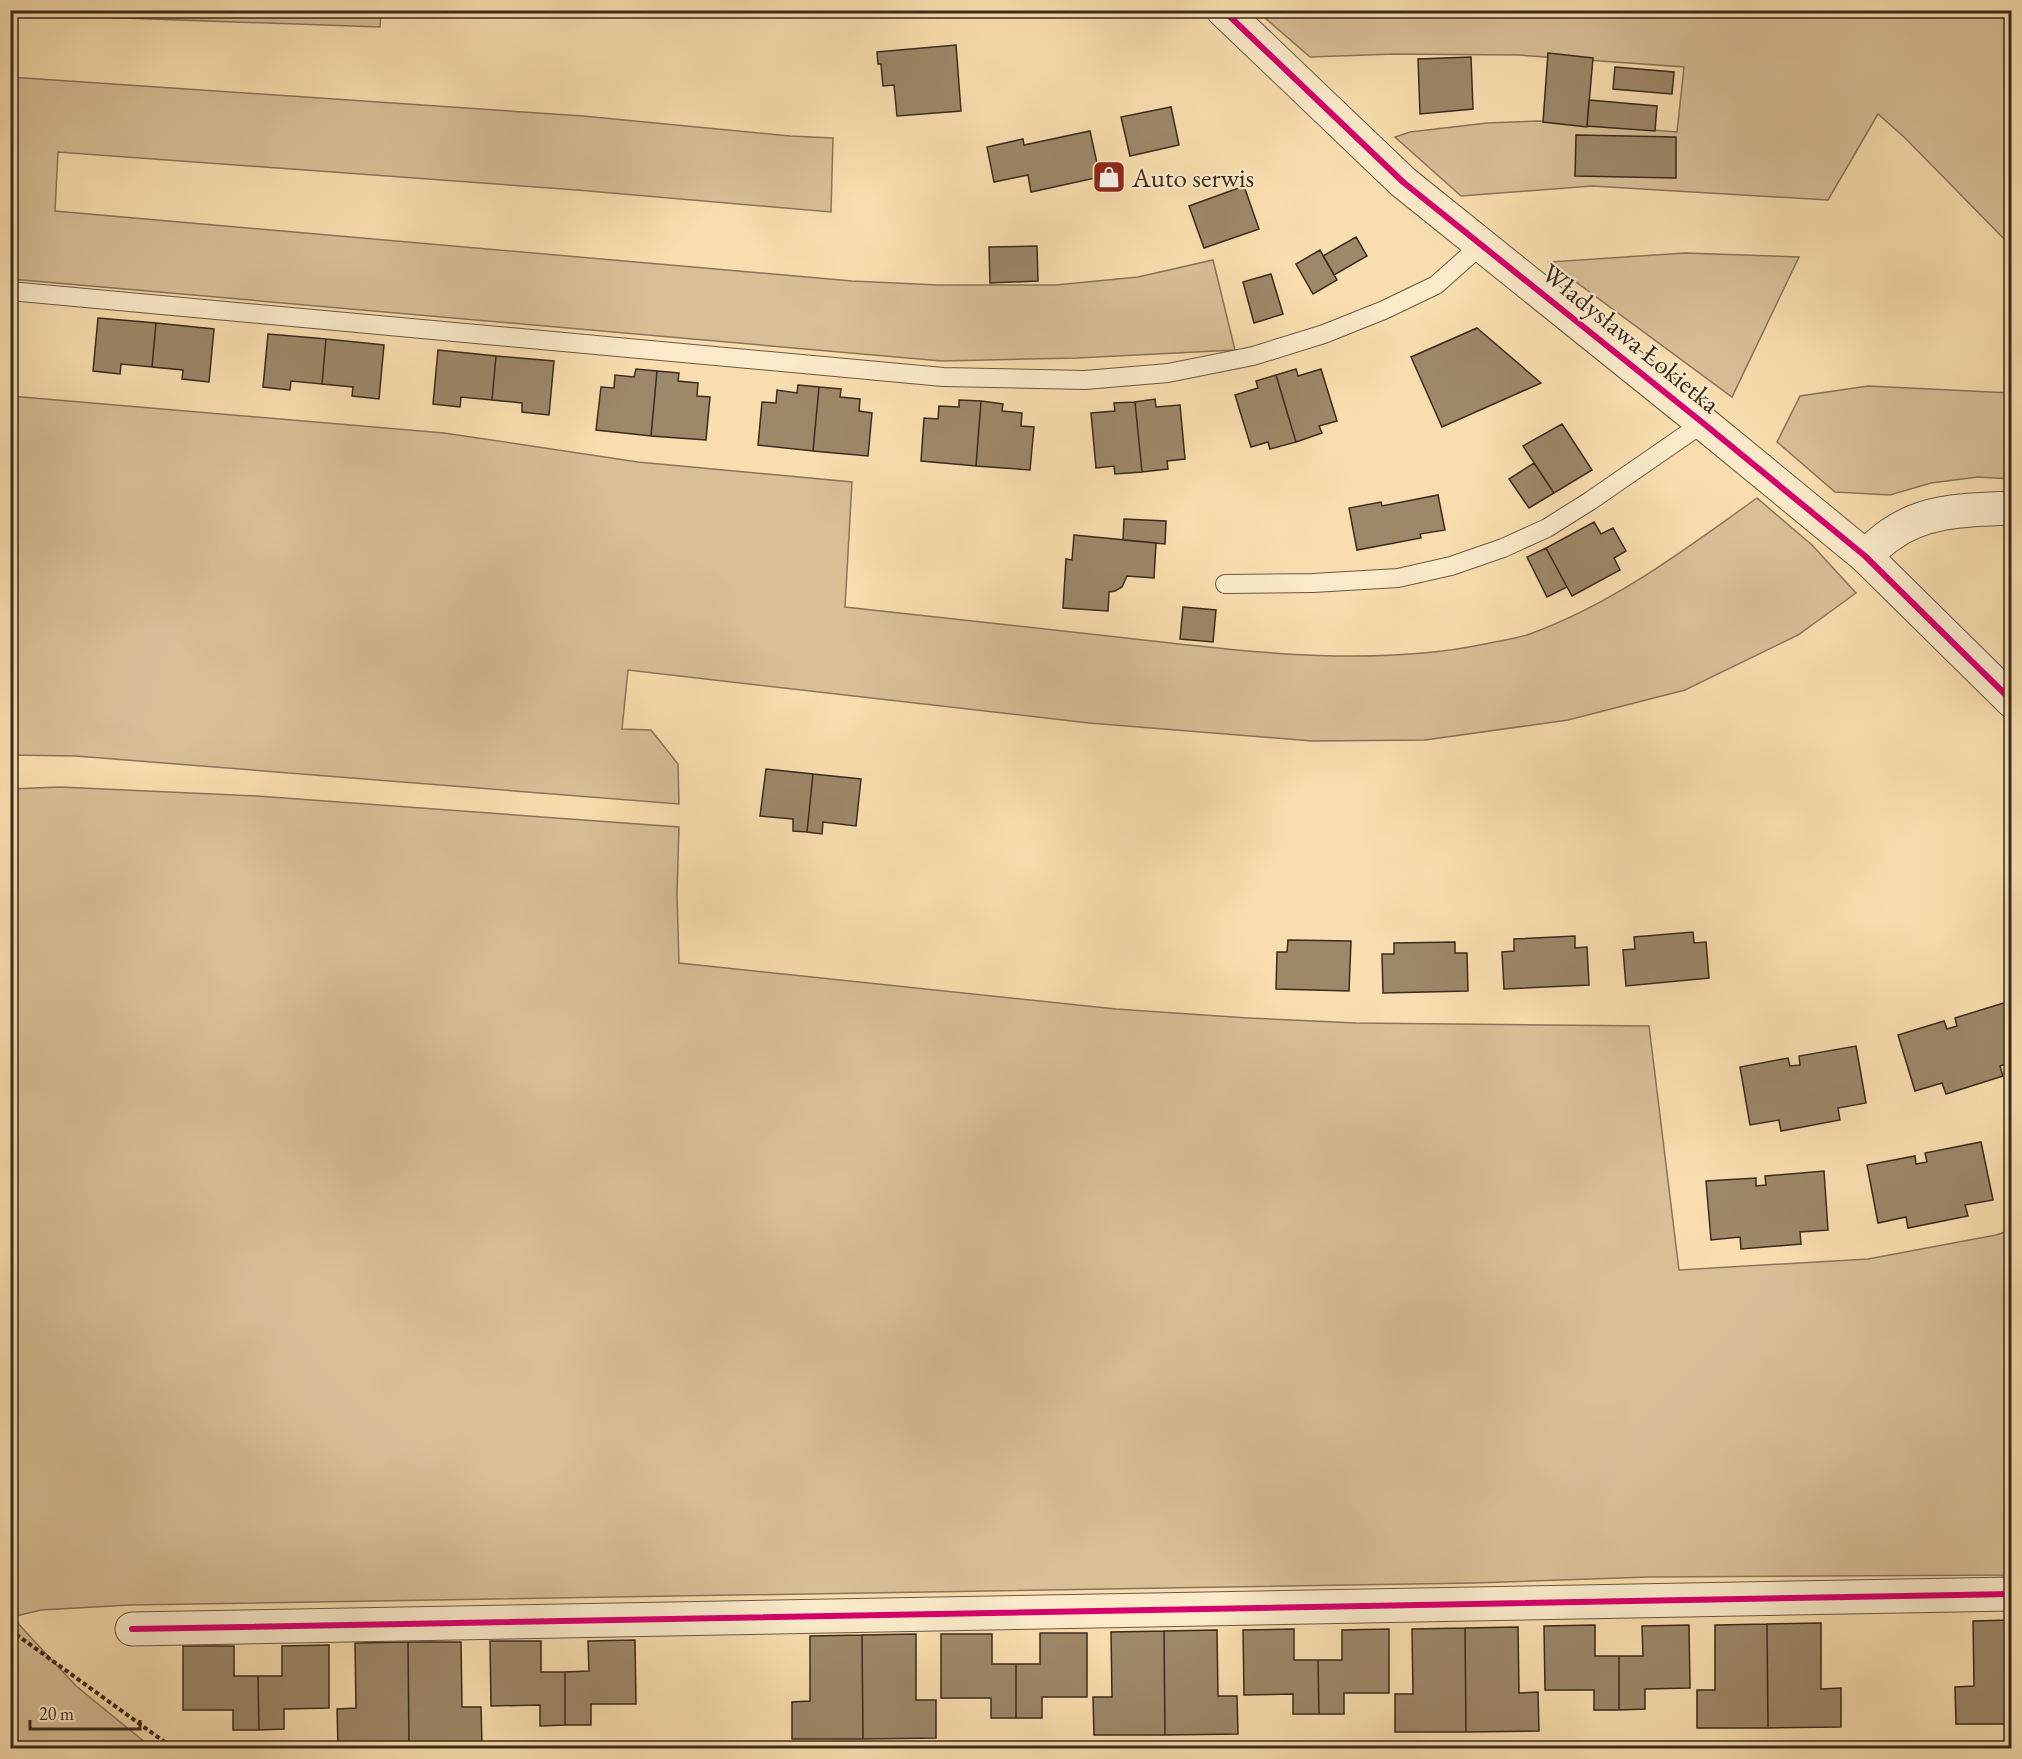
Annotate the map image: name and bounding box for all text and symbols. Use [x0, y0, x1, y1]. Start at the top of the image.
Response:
shop icon: Auto serwis [1091, 159, 1127, 195]
place label: Auto serwis [1131, 160, 1254, 195]
street label: Władysława Łokietka [1535, 255, 1728, 421]
scale bar [30, 1693, 140, 1731]
text: 20 m [39, 1702, 74, 1725]

